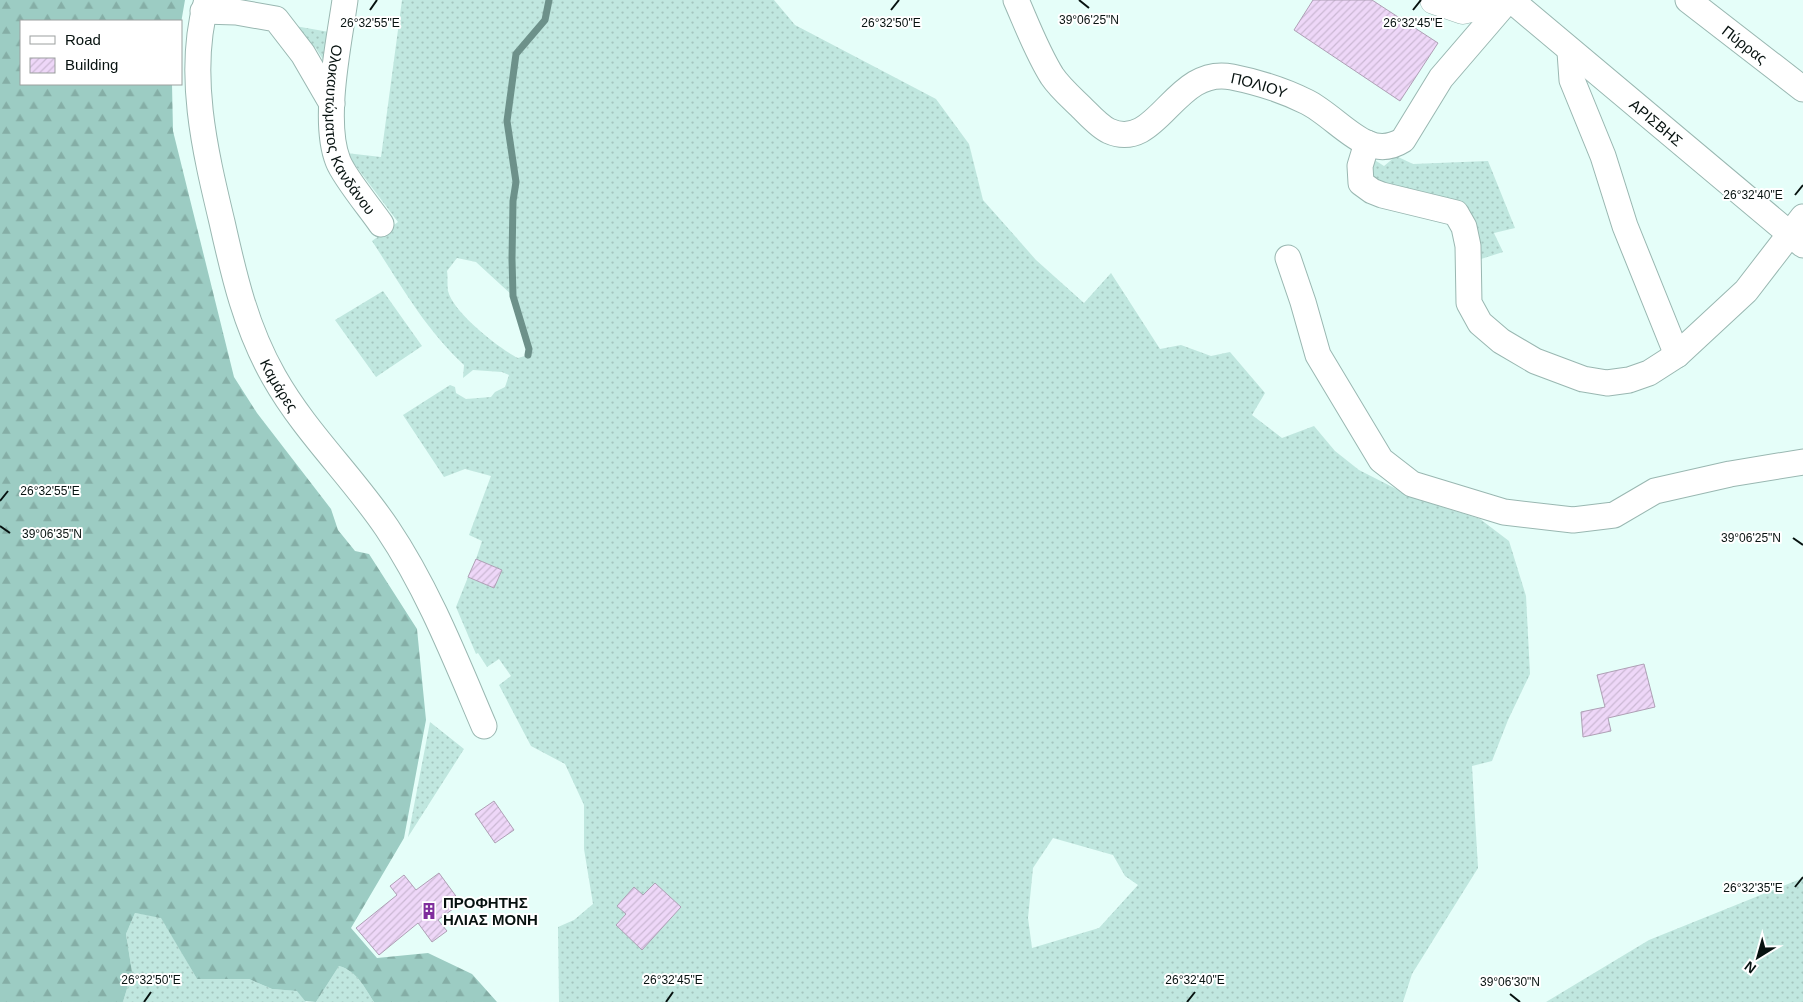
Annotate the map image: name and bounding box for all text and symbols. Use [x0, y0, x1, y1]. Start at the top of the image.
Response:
text: 39°06'25"N [1059, 13, 1119, 27]
text: 26°32'55"E [340, 16, 400, 30]
text: 26°32'50"E [861, 16, 921, 30]
text: 26°32'45"E [1383, 16, 1443, 30]
legend [20, 20, 182, 85]
street label: Πύρρας [1719, 21, 1771, 67]
text: Road [65, 31, 101, 48]
street label: Ολοκαυτώματος Κανδάνου [323, 44, 379, 217]
text: Building [65, 56, 118, 73]
street label: ΠΟΛΙΟΥ [1229, 68, 1290, 101]
street label: ΑΡΙΣΒΗΣ [1627, 95, 1686, 149]
text: 26°32'40"E [1723, 188, 1783, 202]
street label: Καμάρες [257, 356, 302, 415]
text: 26°32'55"E [20, 484, 80, 498]
text: 39°06'35"N [22, 527, 82, 541]
text: 39°06'25"N [1721, 531, 1781, 545]
text: 26°32'35"E [1723, 881, 1783, 895]
place label: ΠΡΟΦΗΤΗΣ ΗΛΙΑΣ MONH [443, 894, 538, 928]
building icon: ΠΡΟΦΗΤΗΣ ΗΛΙΑΣ MONH [419, 901, 439, 921]
north arrow [1733, 932, 1783, 982]
text: N [1741, 958, 1759, 977]
text: 26°32'50"E [121, 973, 181, 987]
text: 26°32'45"E [643, 973, 703, 987]
text: 26°32'40"E [1165, 973, 1225, 987]
text: 39°06'30"N [1480, 975, 1540, 989]

